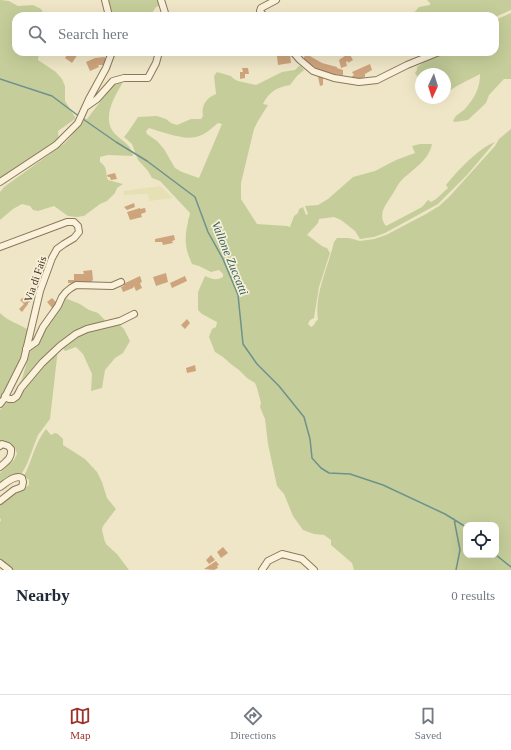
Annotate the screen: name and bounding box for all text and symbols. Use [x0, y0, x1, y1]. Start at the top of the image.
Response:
search box [12, 12, 499, 56]
icon: search [26, 23, 48, 45]
text: Search here [58, 26, 128, 42]
north arrow [415, 68, 451, 104]
water label: Vallone Zuccatti [209, 219, 251, 297]
street label: Via di Fais [22, 255, 48, 303]
map controls [463, 522, 499, 558]
button: locate [463, 522, 499, 558]
text: Nearby [16, 586, 70, 605]
text: 0 results [451, 588, 495, 603]
tab: Map [69, 705, 91, 741]
tab: Directions [230, 705, 276, 741]
tab: Saved [415, 705, 442, 741]

